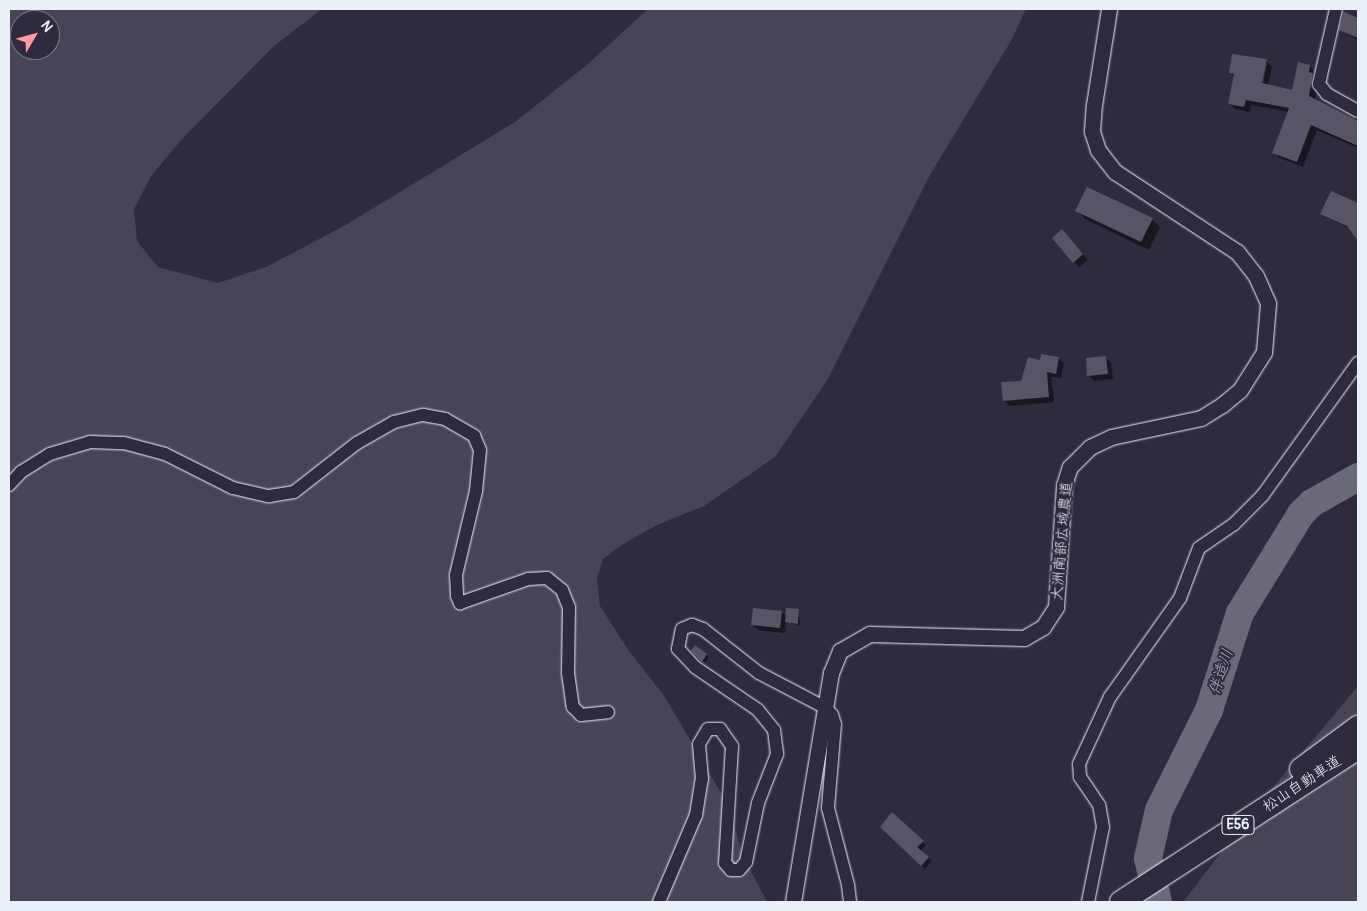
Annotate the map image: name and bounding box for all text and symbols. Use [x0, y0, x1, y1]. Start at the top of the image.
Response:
north arrow [10, 10, 60, 60]
text: N [37, 17, 56, 35]
street label: 大洲南部広域農道 [1048, 480, 1076, 602]
water label: 伴造川 [1204, 646, 1238, 698]
street label: 松山自動車道 [1259, 752, 1345, 816]
road number: E56 [1220, 814, 1256, 836]

